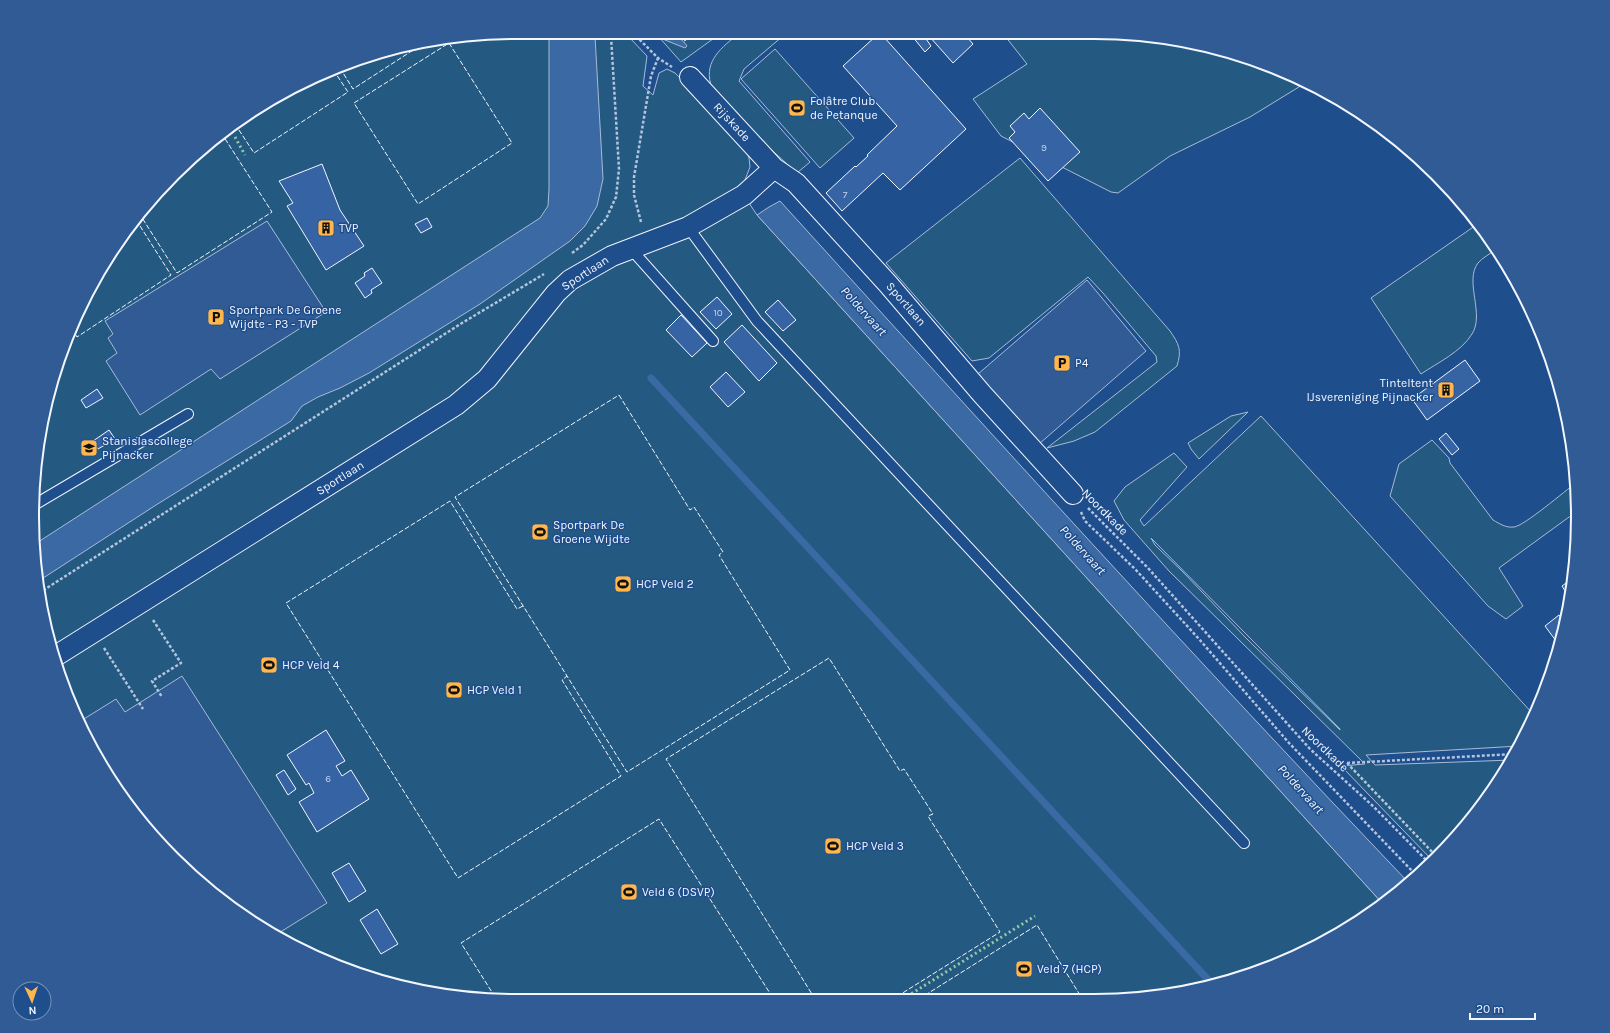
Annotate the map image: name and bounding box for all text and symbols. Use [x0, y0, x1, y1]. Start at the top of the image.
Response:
place label: Folâtre Club de Petanque [810, 94, 878, 122]
sports icon: Folâtre Club de Petanque [787, 98, 807, 118]
street label: Rijskade [711, 100, 753, 144]
house number: 9 [1041, 142, 1047, 154]
house number: 7 [843, 189, 848, 201]
building icon: TVP [316, 218, 336, 238]
place label: TVP [339, 221, 359, 235]
street label: Sportlaan [559, 253, 611, 293]
street label: Sportlaan [883, 279, 929, 329]
water label: Poldervaart [838, 283, 891, 339]
place label: Sportpark De Groene Wijdte - P3 - TVP [229, 303, 341, 331]
parking icon: Sportpark De Groene Wijdte - P3 - TVP [206, 307, 226, 327]
house number: 10 [713, 307, 723, 319]
parking icon: P4 [1052, 353, 1072, 373]
place label: P4 [1075, 356, 1089, 370]
place label: Tinteltent IJsvereniging Pijnacker [1306, 376, 1434, 404]
building icon: Tinteltent IJsvereniging Pijnacker [1436, 380, 1456, 400]
place label: Stanislascollege Pijnacker [102, 434, 192, 462]
school or university icon: Stanislascollege Pijnacker [79, 438, 99, 458]
street label: Sportlaan [314, 458, 366, 498]
street label: Noordkade [1079, 486, 1131, 538]
place label: Sportpark De Groene Wijdte [553, 518, 630, 546]
sports icon: Sportpark De Groene Wijdte [530, 522, 550, 542]
water label: Poldervaart [1057, 522, 1110, 578]
sports icon: HCP Veld 2 [613, 574, 633, 594]
place label: HCP Veld 2 [636, 577, 694, 591]
sports icon: HCP Veld 4 [259, 655, 279, 675]
place label: HCP Veld 4 [282, 658, 340, 672]
sports icon: HCP Veld 1 [444, 680, 464, 700]
place label: HCP Veld 1 [467, 683, 522, 697]
street label: Noordkade [1299, 723, 1351, 775]
water label: Poldervaart [1275, 761, 1328, 817]
house number: 6 [325, 773, 331, 785]
sports icon: HCP Veld 3 [823, 836, 843, 856]
place label: HCP Veld 3 [846, 839, 904, 853]
sports icon: Veld 6 (DSVP) [619, 882, 639, 902]
place label: Veld 6 (DSVP) [642, 885, 715, 899]
sports icon: Veld 7 (HCP) [1014, 959, 1034, 979]
place label: Veld 7 (HCP) [1037, 962, 1102, 976]
north arrow [12, 981, 52, 1021]
scale bar [1470, 995, 1535, 1021]
text: 20 m [1476, 1002, 1504, 1016]
text: N [28, 1004, 37, 1017]

